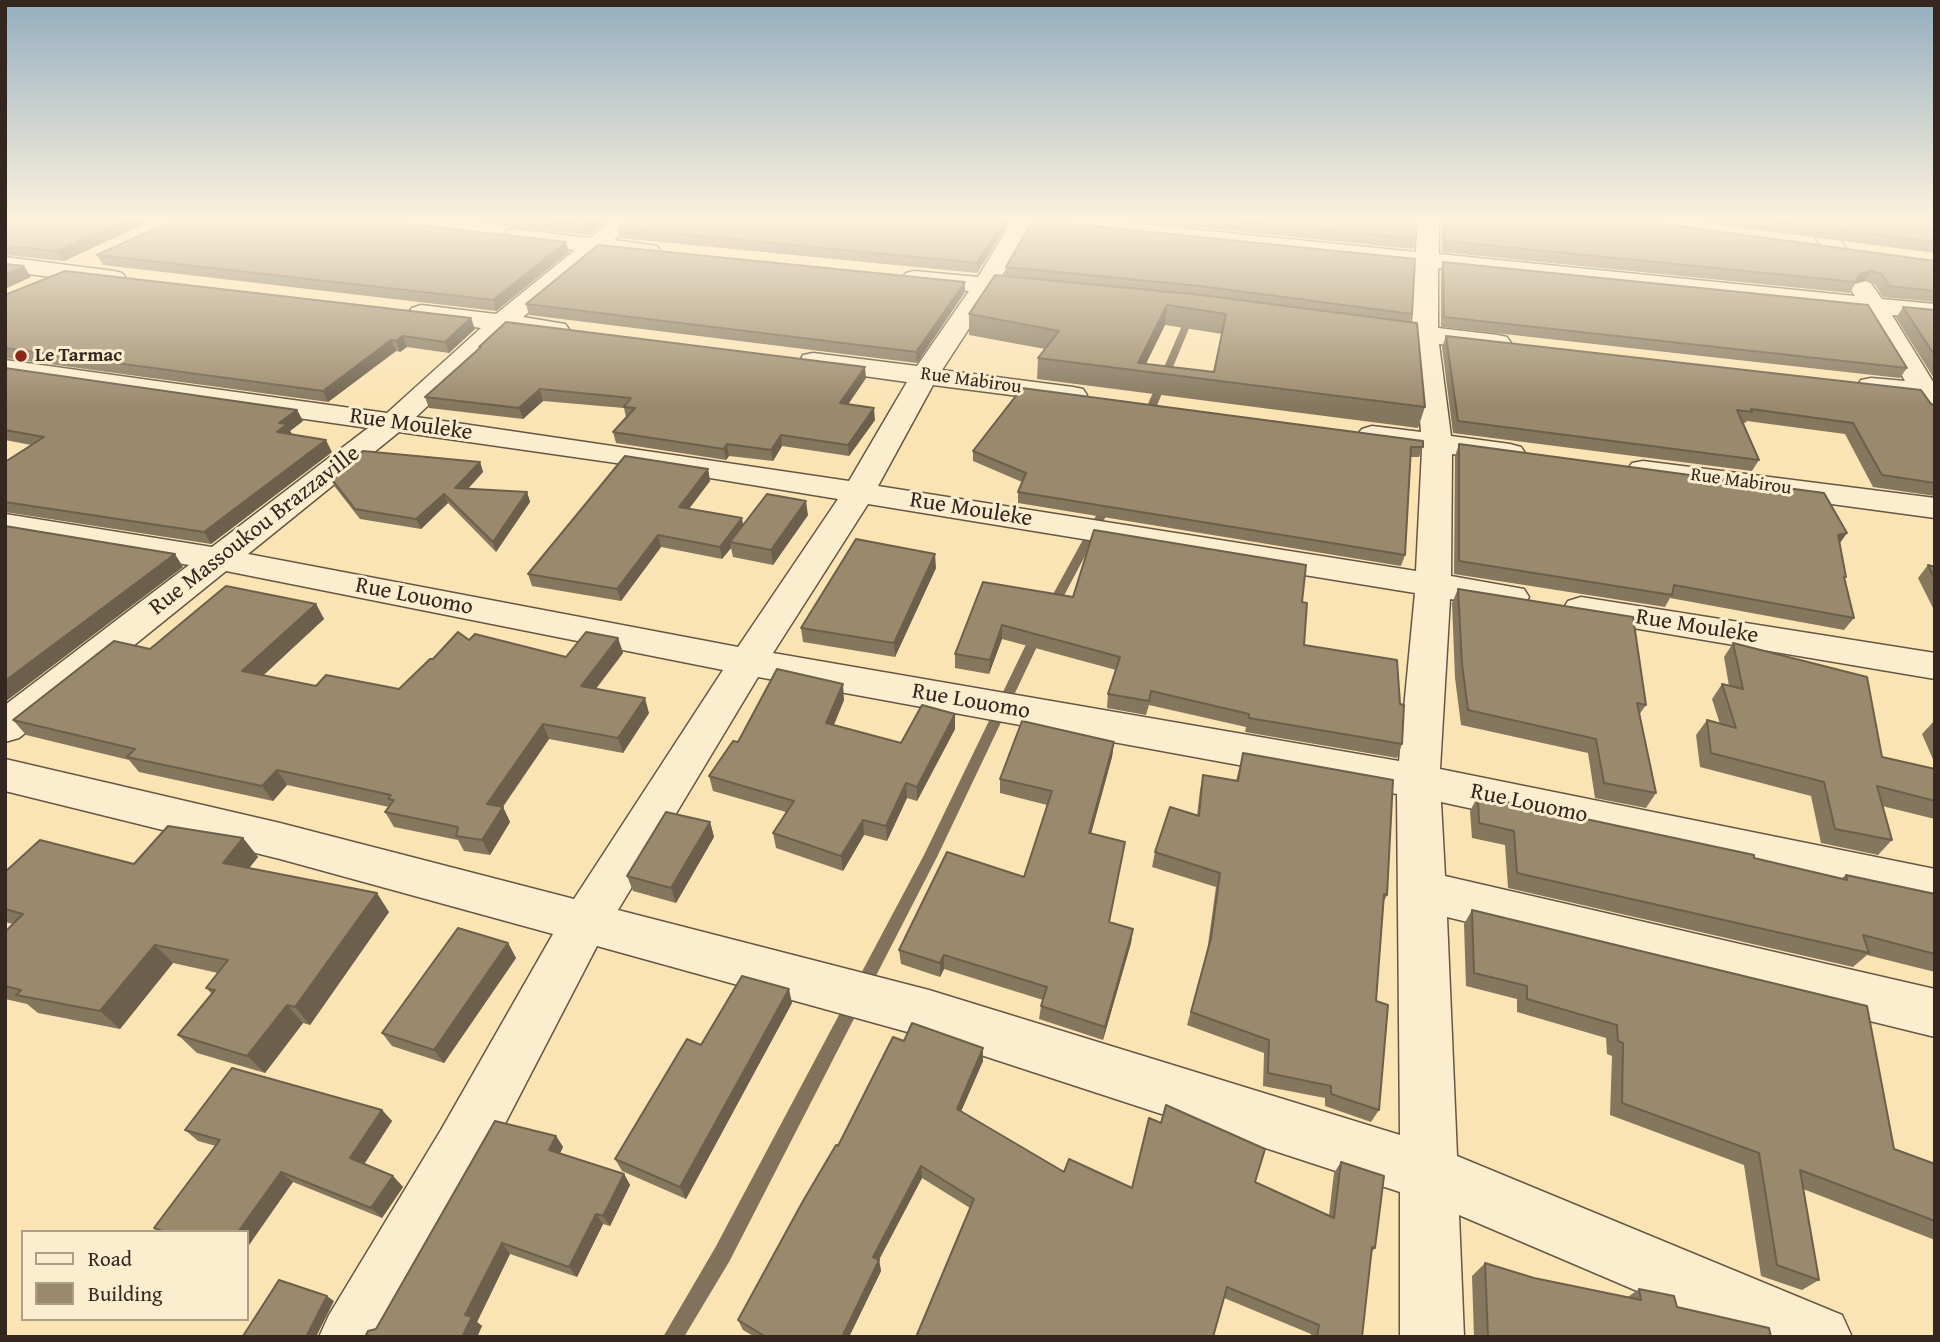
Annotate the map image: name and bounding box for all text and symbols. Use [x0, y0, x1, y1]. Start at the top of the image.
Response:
place label: Le Tarmac [35, 345, 122, 367]
marker: Le Tarmac [13, 348, 29, 364]
street label: Rue Mabirou [919, 363, 1023, 399]
street label: Rue Mouleke [348, 403, 474, 447]
street label: Rue Massoukou Brazzaville [144, 440, 366, 622]
street label: Rue Mabirou [1689, 464, 1793, 500]
street label: Rue Mouleke [908, 487, 1034, 533]
street label: Rue Louomo [353, 572, 475, 622]
street label: Rue Mouleke [1634, 604, 1760, 650]
street label: Rue Louomo [910, 678, 1032, 726]
street label: Rue Louomo [1468, 778, 1590, 830]
legend [21, 1230, 248, 1321]
text: Road [88, 1243, 132, 1274]
text: Building [88, 1278, 162, 1309]

